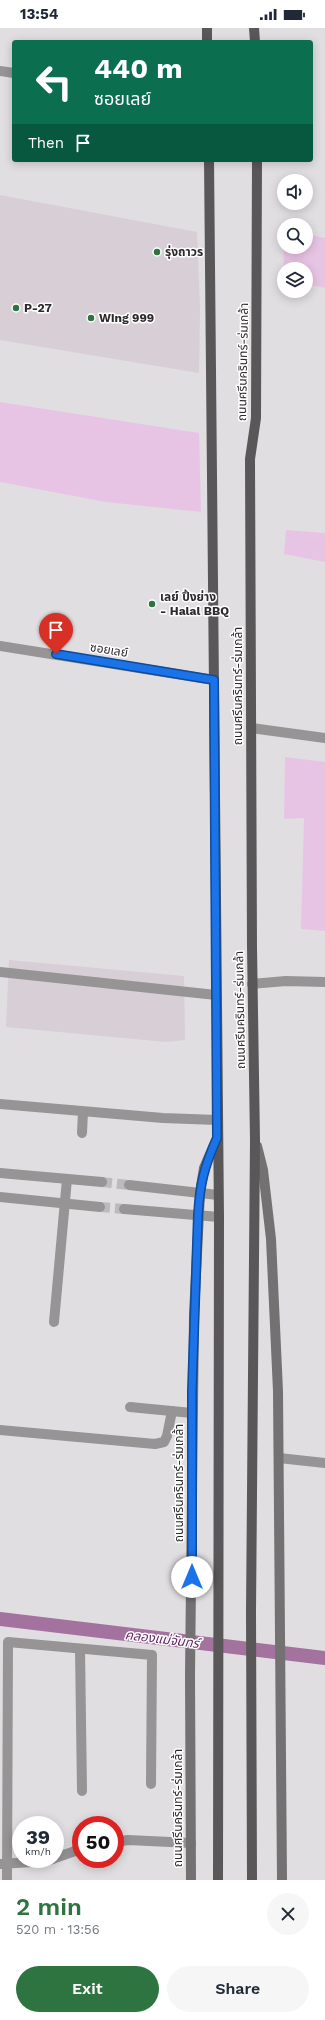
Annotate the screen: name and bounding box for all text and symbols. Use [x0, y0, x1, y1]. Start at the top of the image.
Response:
text: 13:54 [20, 5, 58, 23]
text: 440 m [94, 52, 183, 85]
icon: left [28, 56, 80, 108]
text: ซอยเลย์ [94, 88, 151, 109]
icon: arrive [72, 132, 94, 154]
text: Then [28, 134, 64, 152]
map controls [277, 174, 313, 298]
button: sound [277, 174, 313, 210]
button: search [277, 218, 313, 254]
place label: รุ่งถาวร [165, 245, 203, 259]
marker: รุ่งถาวร [152, 247, 162, 257]
button: layers [277, 262, 313, 298]
place label: P-27 [24, 301, 52, 315]
marker: P-27 [11, 303, 21, 313]
street label: ถนนศรีนครินทร์-ร่มเกล้า [235, 303, 251, 421]
place label: Wing 999 [99, 311, 154, 325]
marker: Wing 999 [86, 313, 96, 323]
place label: เลย์ ปิ้งย่าง - Halal BBQ [160, 589, 229, 618]
marker: เลย์ ปิ้งย่าง - Halal BBQ [147, 599, 157, 609]
pin [39, 613, 73, 654]
icon: arrive [45, 619, 67, 641]
street label: ถนนศรีนครินทร์-ร่มเกล้า [231, 627, 245, 745]
street label: ซอยเลย์ [89, 640, 129, 660]
street label: ถนนศรีนครินทร์-ร่มเกล้า [232, 951, 248, 1069]
street label: ถนนศรีนครินทร์-ร่มเกล้า [172, 1424, 186, 1542]
position arrow [171, 1556, 213, 1598]
water label: คลองแม่จันทร์ [124, 1627, 203, 1651]
street label: ถนนศรีนครินทร์-ร่มเกล้า [171, 1749, 185, 1867]
speed limit sign: 50 [72, 1816, 124, 1868]
text: 39 [26, 1825, 50, 1849]
text: km/h [25, 1846, 51, 1857]
text: 2 min [16, 1893, 82, 1921]
button: close [267, 1893, 309, 1935]
text: 520 m · 13:56 [16, 1922, 100, 1937]
button: Exit [16, 1966, 159, 2012]
button: Share [167, 1966, 309, 2012]

